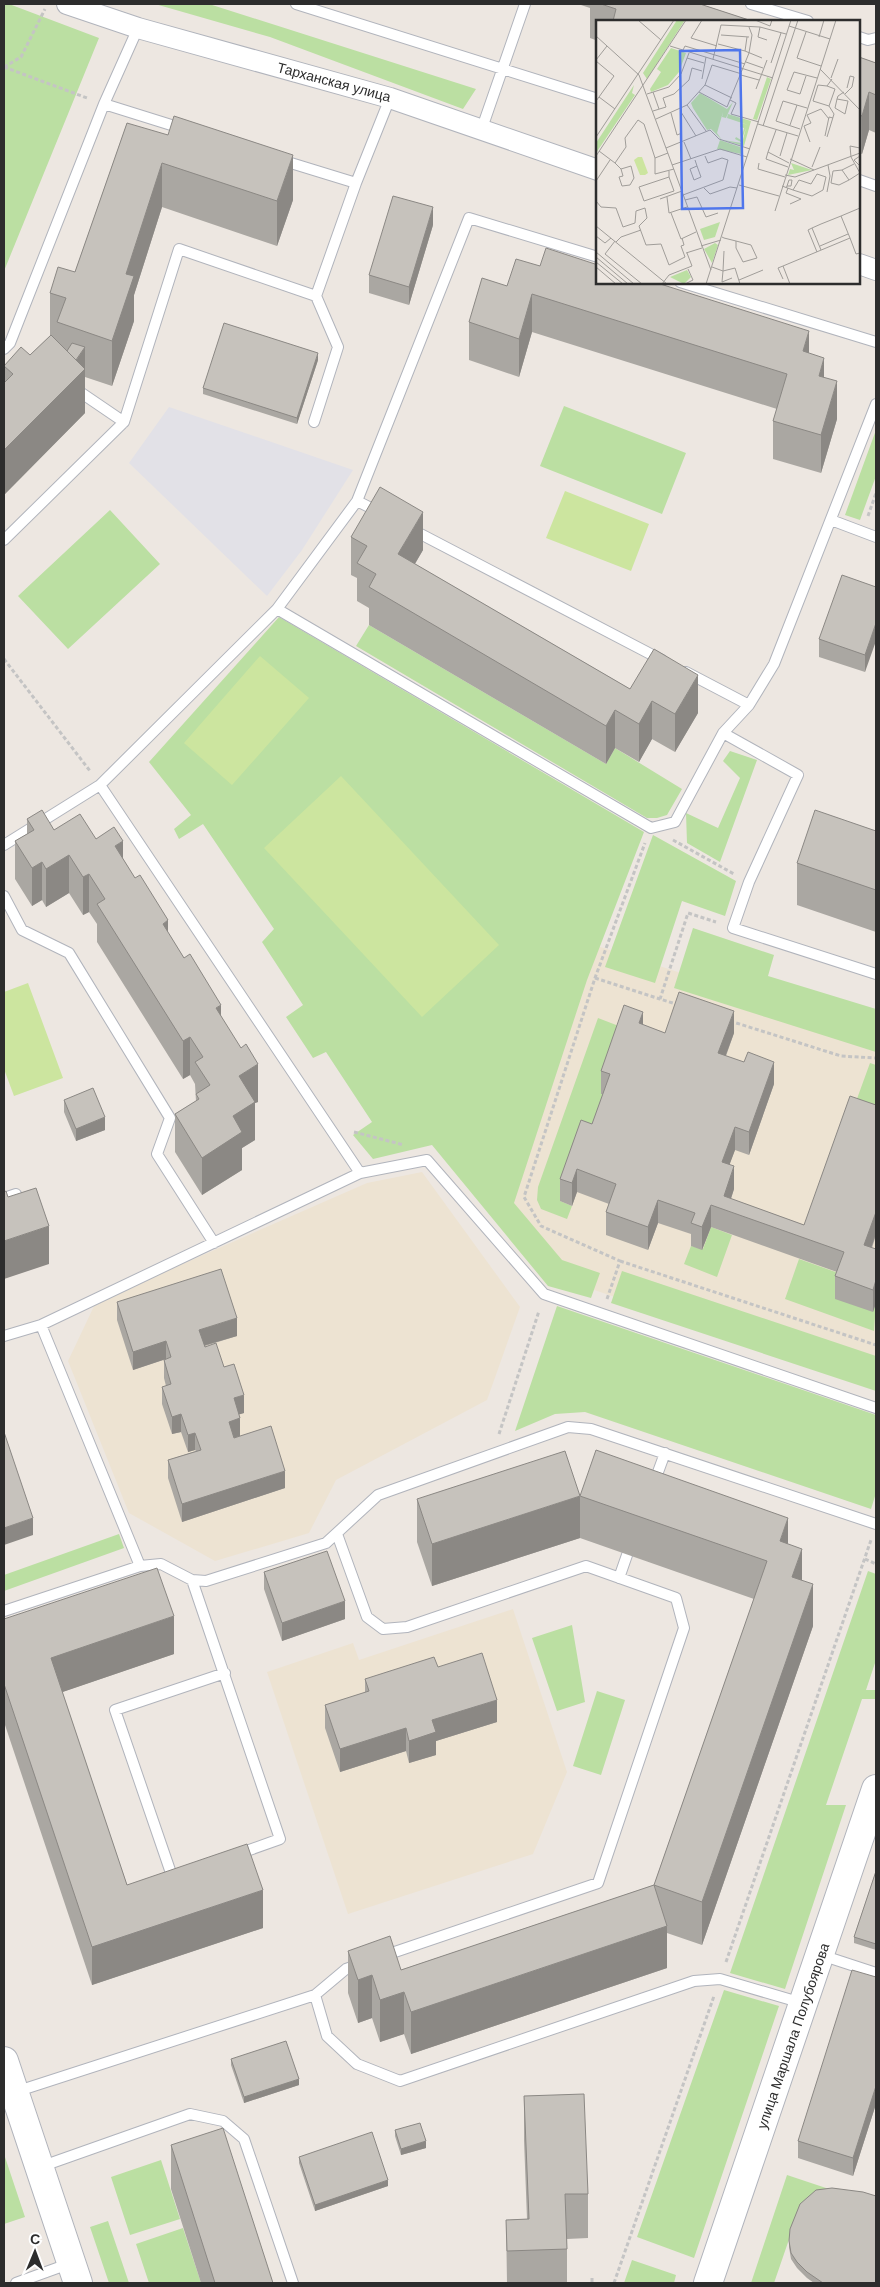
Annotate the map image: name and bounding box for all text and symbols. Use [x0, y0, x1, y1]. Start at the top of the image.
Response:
inset map [596, 20, 860, 284]
street label: Тарханская улица [275, 59, 393, 105]
street label: улица Маршала Полубоярова [754, 1941, 832, 2131]
north arrow [10, 2227, 60, 2277]
text: С [30, 2231, 40, 2247]

